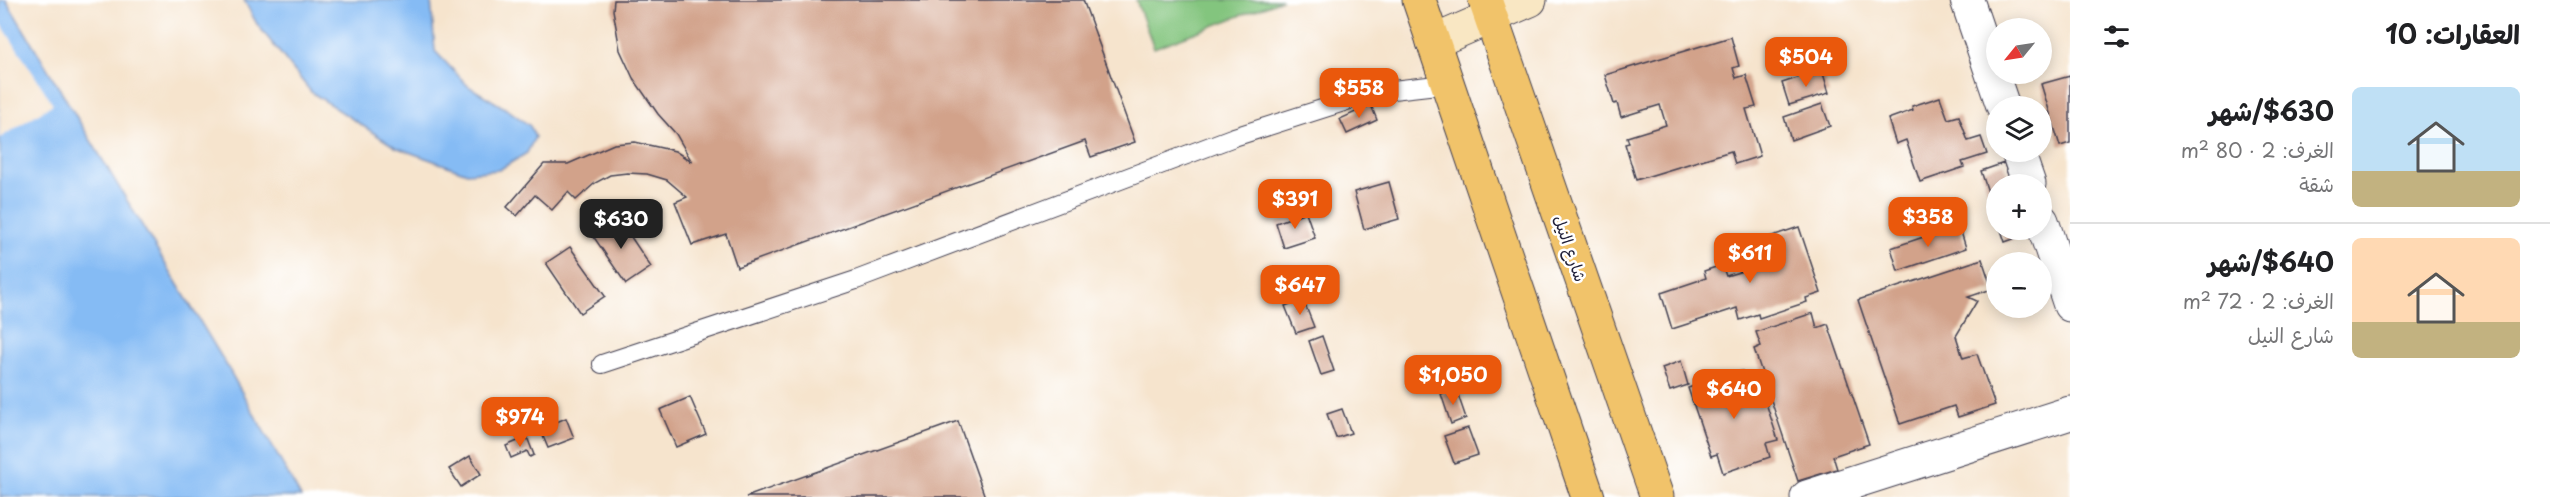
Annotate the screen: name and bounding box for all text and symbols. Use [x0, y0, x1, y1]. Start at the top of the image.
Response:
text: العقارات: 10 [2385, 14, 2520, 53]
north arrow [1986, 18, 2052, 84]
map controls [1986, 18, 2052, 318]
icon: filters [2100, 20, 2133, 53]
pin: $504 [1770, 37, 1842, 88]
text: $504 [1779, 41, 1833, 71]
pin: $558 [1323, 68, 1395, 119]
text: $558 [1334, 72, 1384, 102]
text: $630/شهر [2209, 91, 2334, 130]
button: layers [1986, 96, 2052, 162]
icon: home [2400, 111, 2472, 183]
text: الغرف: 2 · 80 m² [2181, 135, 2334, 165]
text: شقة [2299, 169, 2334, 199]
button: + [1986, 174, 2052, 240]
pin: $391 [1259, 179, 1331, 230]
text: $391 [1272, 183, 1318, 213]
pin: $358 [1892, 197, 1964, 248]
pin: $630 [585, 199, 657, 250]
text: $358 [1902, 201, 1954, 231]
text: $630 [594, 203, 648, 233]
street label: شارع النيل [1547, 211, 1594, 285]
pin: $611 [1714, 233, 1786, 284]
text: $611 [1728, 237, 1772, 267]
text: $640/شهر [2208, 242, 2334, 281]
button: − [1986, 252, 2052, 318]
icon: home [2400, 262, 2472, 334]
pin: $647 [1264, 265, 1336, 316]
text: $647 [1275, 269, 1325, 299]
text: الغرف: 2 · 72 m² [2183, 286, 2334, 316]
text: شارع النيل [2248, 320, 2334, 350]
pin: $1,050 [1404, 355, 1502, 406]
text: $1,050 [1418, 359, 1488, 389]
pin: $640 [1698, 369, 1770, 420]
text: $640 [1706, 373, 1762, 403]
pin: $974 [484, 397, 556, 448]
text: $974 [495, 401, 545, 431]

